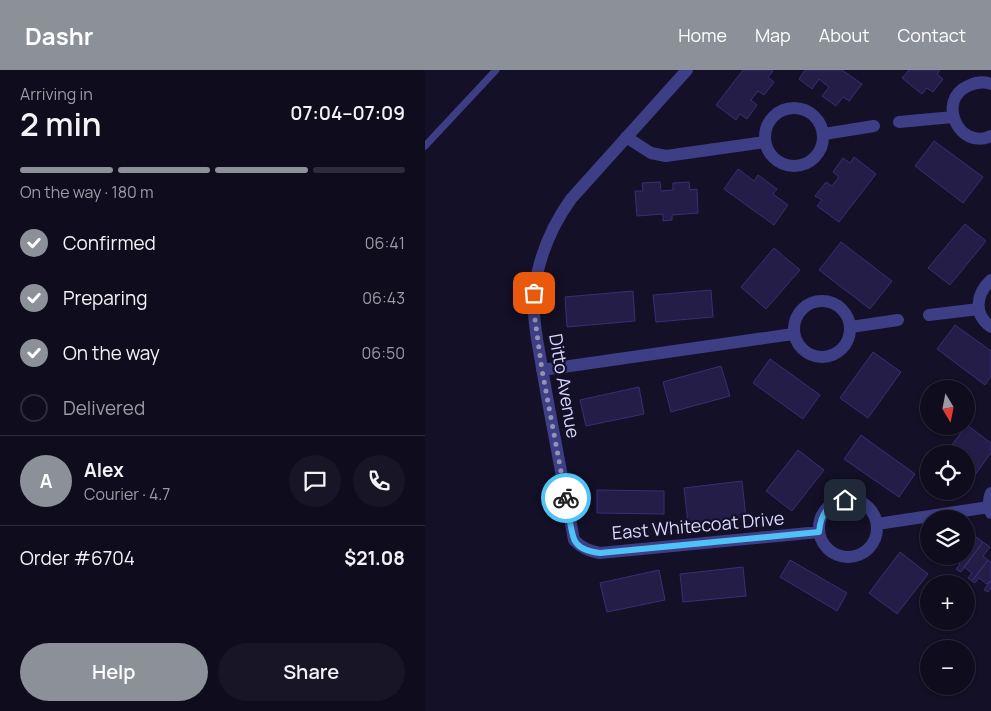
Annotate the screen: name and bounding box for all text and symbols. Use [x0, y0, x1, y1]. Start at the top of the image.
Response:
text: Dashr [25, 19, 93, 52]
text: Home [678, 23, 727, 47]
text: Map [755, 23, 791, 47]
text: About [819, 23, 869, 47]
text: Contact [897, 23, 966, 47]
text: Arriving in [20, 83, 93, 105]
text: 07:04–07:09 [290, 100, 405, 126]
text: 2 min [20, 102, 102, 146]
text: On the way · 180 m [20, 181, 153, 203]
icon: check [20, 229, 48, 257]
text: Confirmed [63, 230, 156, 256]
text: 06:41 [365, 232, 405, 254]
pin [513, 272, 555, 314]
icon: bag [520, 279, 548, 307]
icon: check [20, 284, 48, 312]
text: Preparing [63, 285, 148, 311]
text: 06:43 [362, 287, 405, 309]
street label: Ditto Avenue [544, 332, 586, 440]
icon: check [20, 339, 48, 367]
text: On the way [63, 340, 160, 366]
text: 06:50 [362, 342, 405, 364]
north arrow [920, 380, 975, 435]
map controls [920, 380, 975, 695]
text: Delivered [63, 395, 145, 421]
button: locate [920, 445, 975, 500]
button: chat [289, 455, 341, 507]
button: phone [353, 455, 405, 507]
text: Alex [84, 457, 124, 483]
text: A [40, 468, 52, 494]
courier [541, 473, 591, 523]
pin [824, 479, 866, 521]
text: Courier · 4.7 [84, 483, 170, 505]
icon: bike [552, 484, 580, 512]
icon: home [831, 486, 859, 514]
street label: East Whitecoat Drive [611, 506, 785, 544]
button: layers [920, 510, 975, 565]
text: Order #6704 [20, 545, 135, 571]
text: $21.08 [344, 545, 405, 571]
button: + [920, 575, 975, 630]
button: − [920, 640, 975, 695]
button: Help [20, 643, 208, 701]
button: Share [218, 643, 405, 701]

